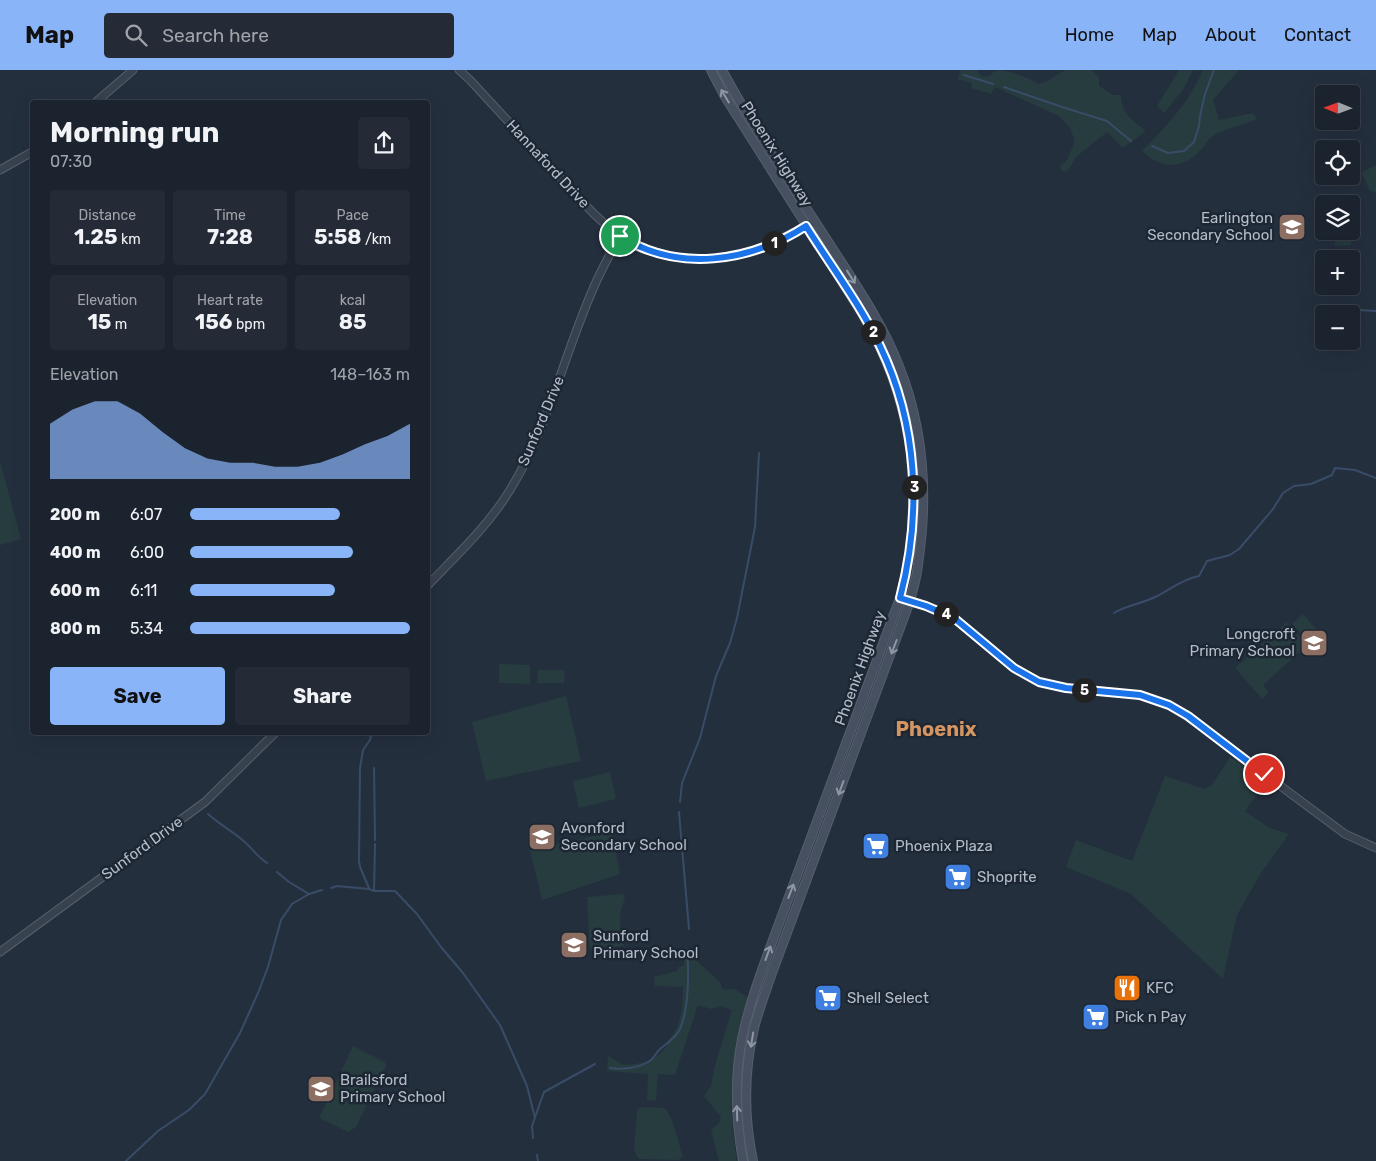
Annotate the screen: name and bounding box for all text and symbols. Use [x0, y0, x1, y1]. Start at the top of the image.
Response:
search box [104, 13, 454, 58]
text: Map [25, 21, 74, 49]
icon: search [122, 21, 150, 49]
text: Search here [162, 24, 269, 47]
text: Home [1065, 24, 1114, 46]
text: Map [1142, 24, 1177, 46]
text: About [1205, 24, 1256, 46]
text: Contact [1284, 24, 1351, 46]
north arrow [1315, 85, 1360, 130]
map controls [1315, 85, 1360, 350]
one-way arrow [719, 89, 729, 103]
street label: Phoenix Highway [737, 98, 817, 210]
text: Morning run [50, 116, 219, 149]
street label: Hannaford Drive [503, 116, 593, 212]
button: share [358, 117, 410, 169]
button: locate [1315, 140, 1360, 185]
text: 07:30 [50, 152, 92, 171]
button: layers [1315, 195, 1360, 240]
text: Distance [79, 207, 136, 224]
text: Time [214, 207, 246, 224]
text: Pace [337, 207, 369, 224]
place label: Earlington Secondary School [1147, 209, 1273, 244]
school or university icon: Earlington Secondary School [1277, 212, 1307, 242]
pin [599, 215, 641, 257]
icon: arrive [606, 222, 634, 250]
text: 1.25 [74, 224, 118, 249]
text: 7:28 [207, 224, 253, 249]
text: 5:58 [314, 224, 361, 249]
pin: 1 [762, 230, 786, 256]
text: km [118, 231, 141, 248]
text: /km [361, 231, 391, 248]
text: 1 [771, 235, 778, 252]
button: + [1315, 250, 1360, 295]
one-way arrow [846, 270, 856, 284]
text: Elevation [77, 292, 137, 309]
text: Heart rate [197, 292, 263, 309]
text: kcal [340, 292, 366, 309]
button: − [1315, 305, 1360, 350]
text: 15 [87, 309, 111, 334]
text: 156 [195, 309, 233, 334]
text: 85 [339, 309, 367, 334]
text: m [111, 316, 127, 333]
text: bpm [233, 316, 265, 333]
pin: 2 [860, 320, 886, 344]
text: 2 [869, 324, 878, 341]
text: Elevation [50, 365, 119, 384]
text: 148–163 m [330, 365, 410, 384]
street label: Sunford Drive [514, 373, 568, 469]
pin: 3 [902, 474, 926, 500]
text: 3 [910, 479, 919, 496]
text: 200 m [50, 505, 100, 524]
text: 6:07 [130, 505, 162, 524]
text: 400 m [50, 543, 101, 562]
text: 6:00 [130, 543, 164, 562]
text: 600 m [50, 581, 100, 600]
text: 6:11 [130, 581, 157, 600]
pin: 4 [934, 602, 958, 626]
text: 4 [942, 606, 951, 623]
street label: Phoenix Highway [831, 608, 889, 728]
text: 800 m [50, 619, 101, 638]
text: 5:34 [130, 619, 163, 638]
place label: Longcroft Primary School [1190, 625, 1295, 660]
school or university icon: Longcroft Primary School [1299, 628, 1329, 658]
one-way arrow [888, 639, 898, 654]
button: Save [50, 667, 225, 725]
button: Share [235, 667, 410, 725]
pin: 5 [1072, 678, 1096, 702]
text: 5 [1080, 682, 1089, 699]
district label: Phoenix [896, 717, 977, 741]
pin [1243, 753, 1285, 795]
icon: check [1250, 760, 1278, 788]
one-way arrow [835, 781, 844, 796]
street label: Sunford Drive [98, 813, 186, 883]
place label: Avonford Secondary School [561, 819, 687, 854]
school or university icon: Avonford Secondary School [527, 822, 557, 852]
supermarket icon: Phoenix Plaza [861, 831, 891, 861]
place label: Phoenix Plaza [895, 837, 993, 855]
supermarket icon: Shoprite [943, 862, 973, 892]
place label: Shoprite [977, 868, 1037, 886]
one-way arrow [787, 884, 796, 899]
place label: Sunford Primary School [593, 927, 698, 962]
school or university icon: Sunford Primary School [559, 930, 589, 960]
one-way arrow [764, 946, 773, 961]
restaurant icon: KFC [1112, 973, 1142, 1003]
place label: KFC [1146, 979, 1174, 997]
supermarket icon: Shell Select [813, 983, 843, 1013]
place label: Shell Select [847, 989, 929, 1007]
supermarket icon: Pick n Pay [1081, 1002, 1111, 1032]
place label: Pick n Pay [1115, 1008, 1186, 1026]
one-way arrow [747, 1032, 757, 1048]
place label: Brailsford Primary School [340, 1071, 445, 1106]
school or university icon: Brailsford Primary School [306, 1074, 336, 1104]
one-way arrow [733, 1105, 742, 1121]

